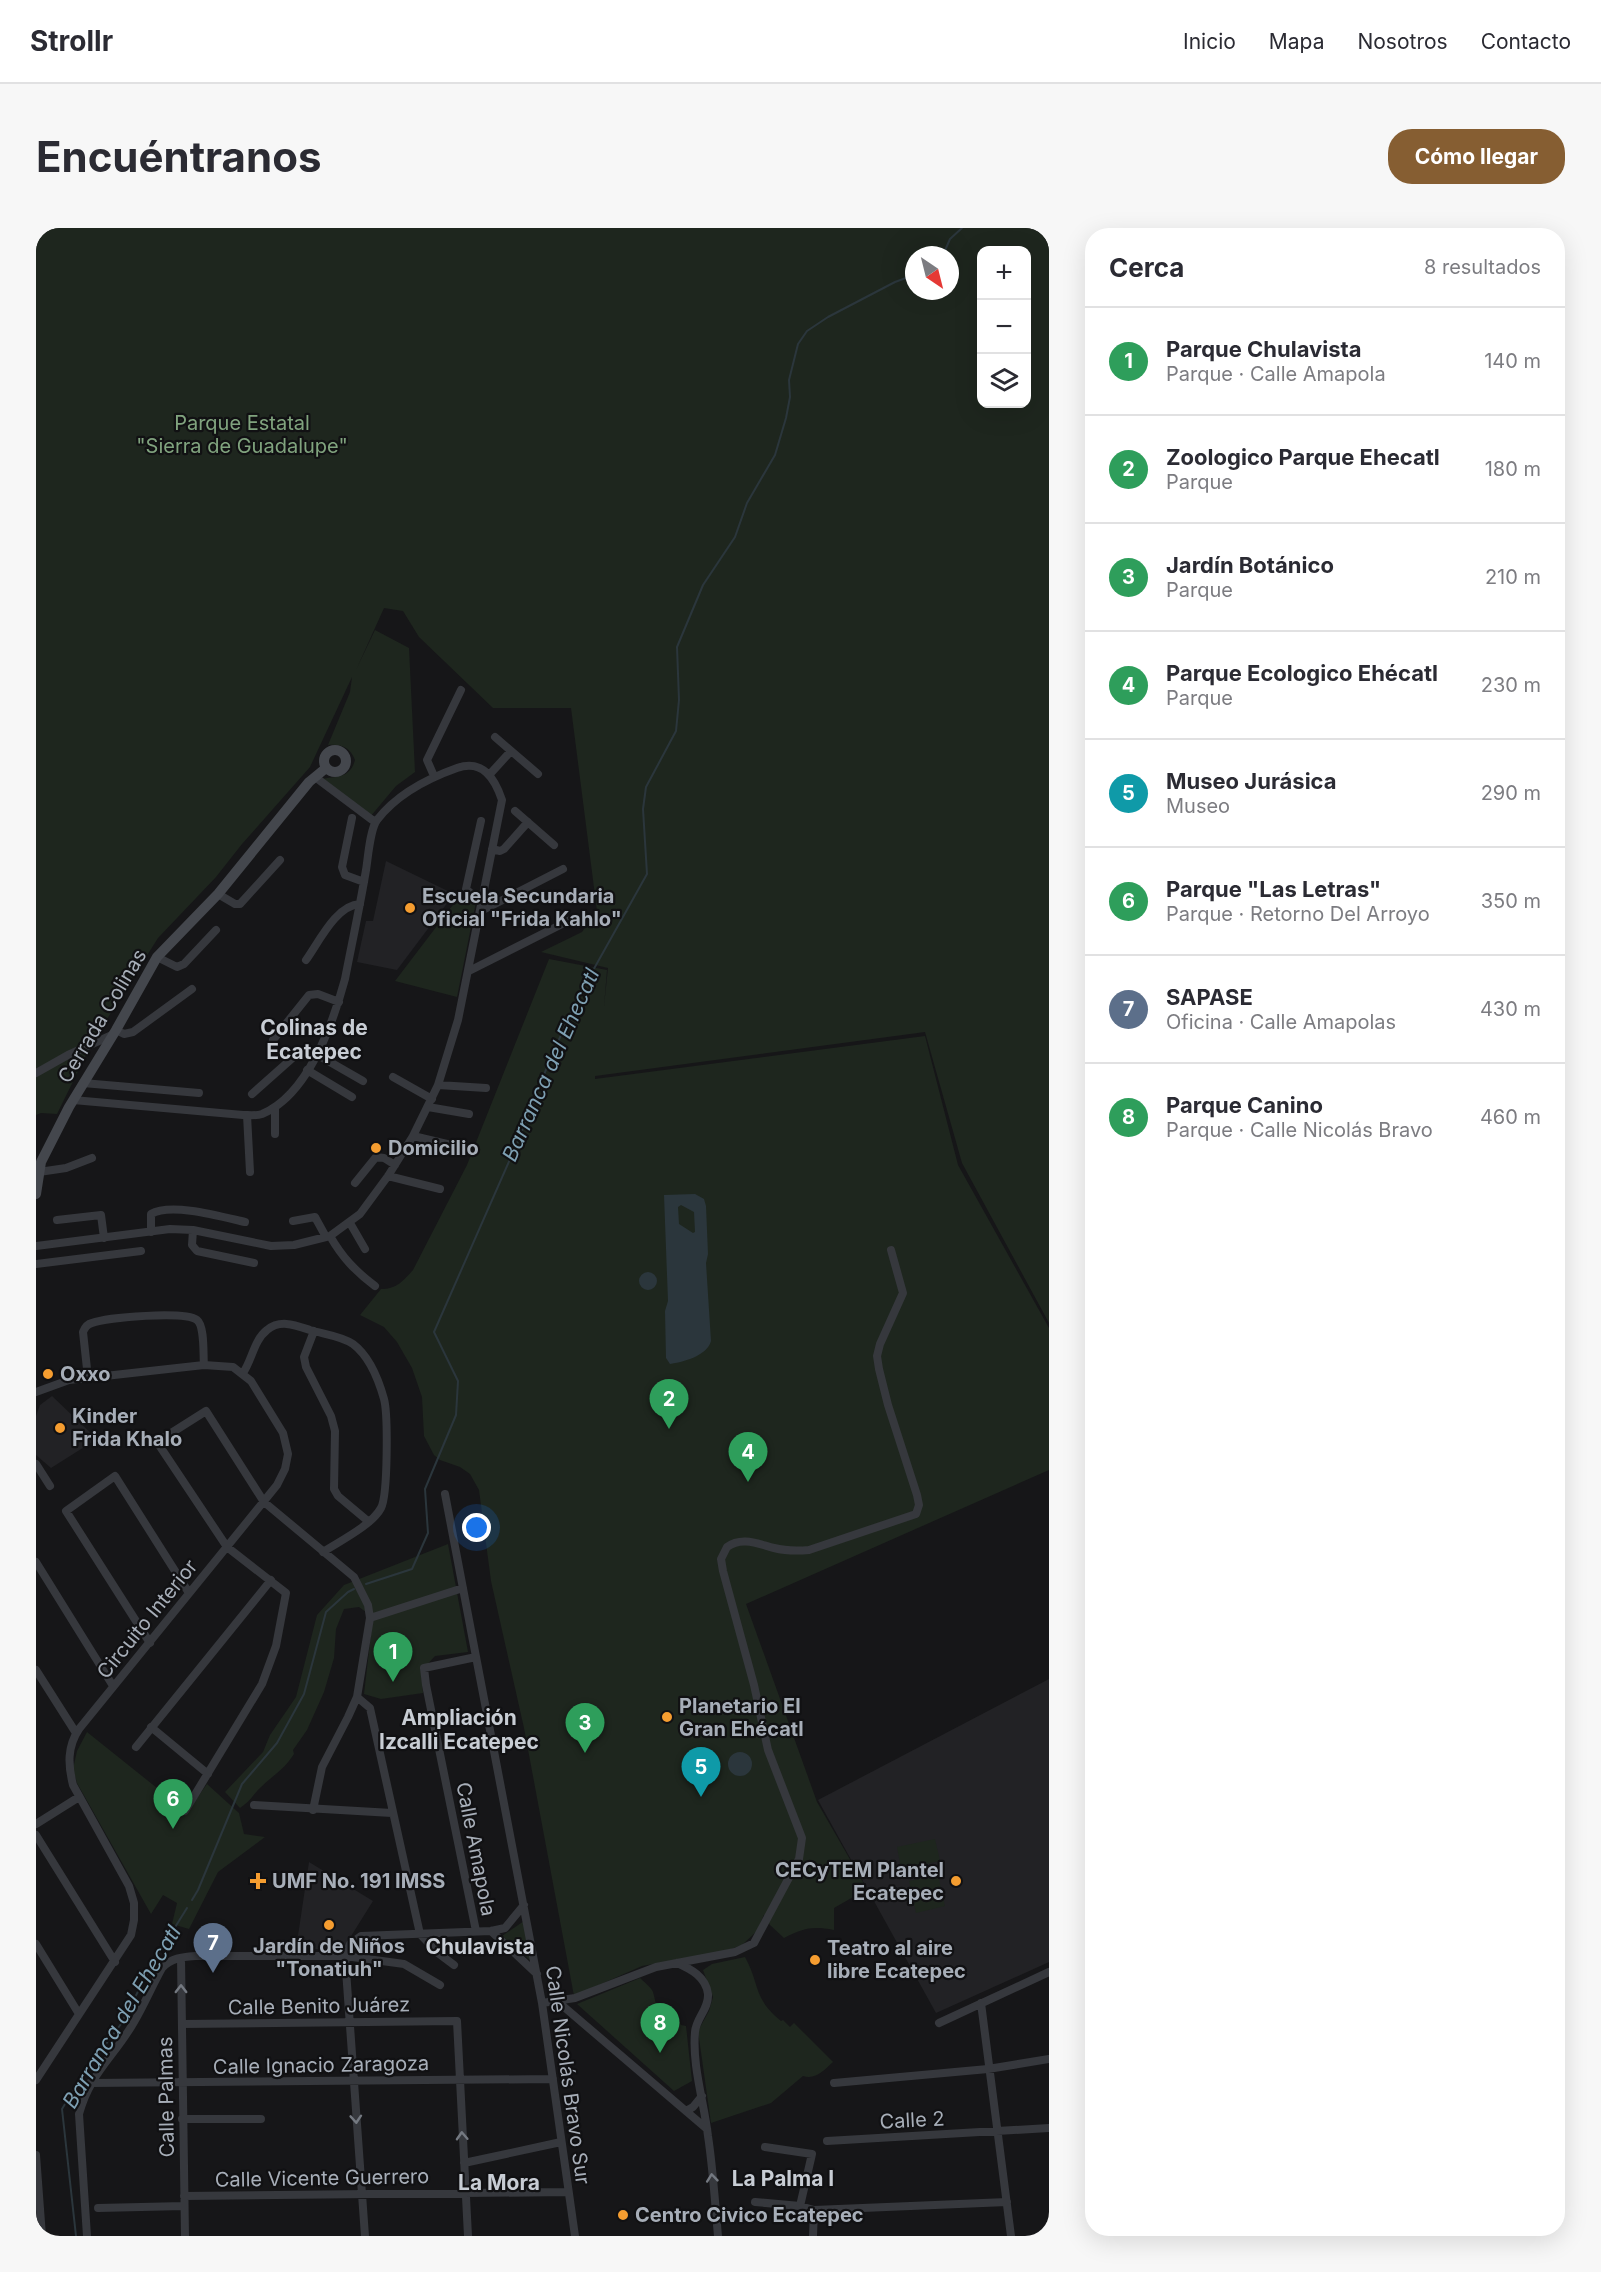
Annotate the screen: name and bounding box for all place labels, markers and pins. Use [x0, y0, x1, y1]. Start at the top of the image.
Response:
place label: Escuela Secundaria Oficial "Frida Kahlo" [422, 884, 622, 931]
marker: Escuela Secundaria Oficial "Frida Kahlo" [403, 901, 417, 915]
place label: Domicilio [388, 1136, 479, 1160]
marker: Domicilio [369, 1141, 383, 1155]
place label: Oxxo [60, 1362, 110, 1386]
marker: Oxxo [41, 1367, 55, 1381]
pin: 2 [650, 1380, 688, 1429]
place label: Kinder Frida Khalo [72, 1404, 182, 1451]
marker: Kinder Frida Khalo [53, 1421, 67, 1435]
pin: 4 [728, 1432, 768, 1482]
pin: 1 [374, 1632, 412, 1682]
place label: Planetario El Gran Ehécatl [679, 1694, 804, 1741]
pin: 3 [566, 1704, 604, 1753]
marker: Planetario El Gran Ehécatl [660, 1710, 674, 1724]
pin: 5 [682, 1748, 720, 1797]
pin: 6 [154, 1780, 192, 1829]
place label: CECyTEM Plantel Ecatepec [775, 1858, 944, 1905]
place label: UMF No. 191 IMSS [272, 1869, 445, 1893]
marker: UMF No. 191 IMSS [249, 1872, 267, 1890]
marker: CECyTEM Plantel Ecatepec [949, 1874, 963, 1888]
marker: Jardín de Niños "Tonatiuh" [322, 1918, 336, 1932]
pin: 7 [194, 1924, 232, 1973]
place label: Jardín de Niños "Tonatiuh" [253, 1934, 405, 1981]
place label: Teatro al aire libre Ecatepec [827, 1936, 966, 1983]
marker: Teatro al aire libre Ecatepec [808, 1953, 822, 1967]
pin: 8 [640, 2004, 680, 2053]
place label: Centro Civico Ecatepec [635, 2203, 864, 2227]
marker: Centro Civico Ecatepec [616, 2208, 630, 2222]

